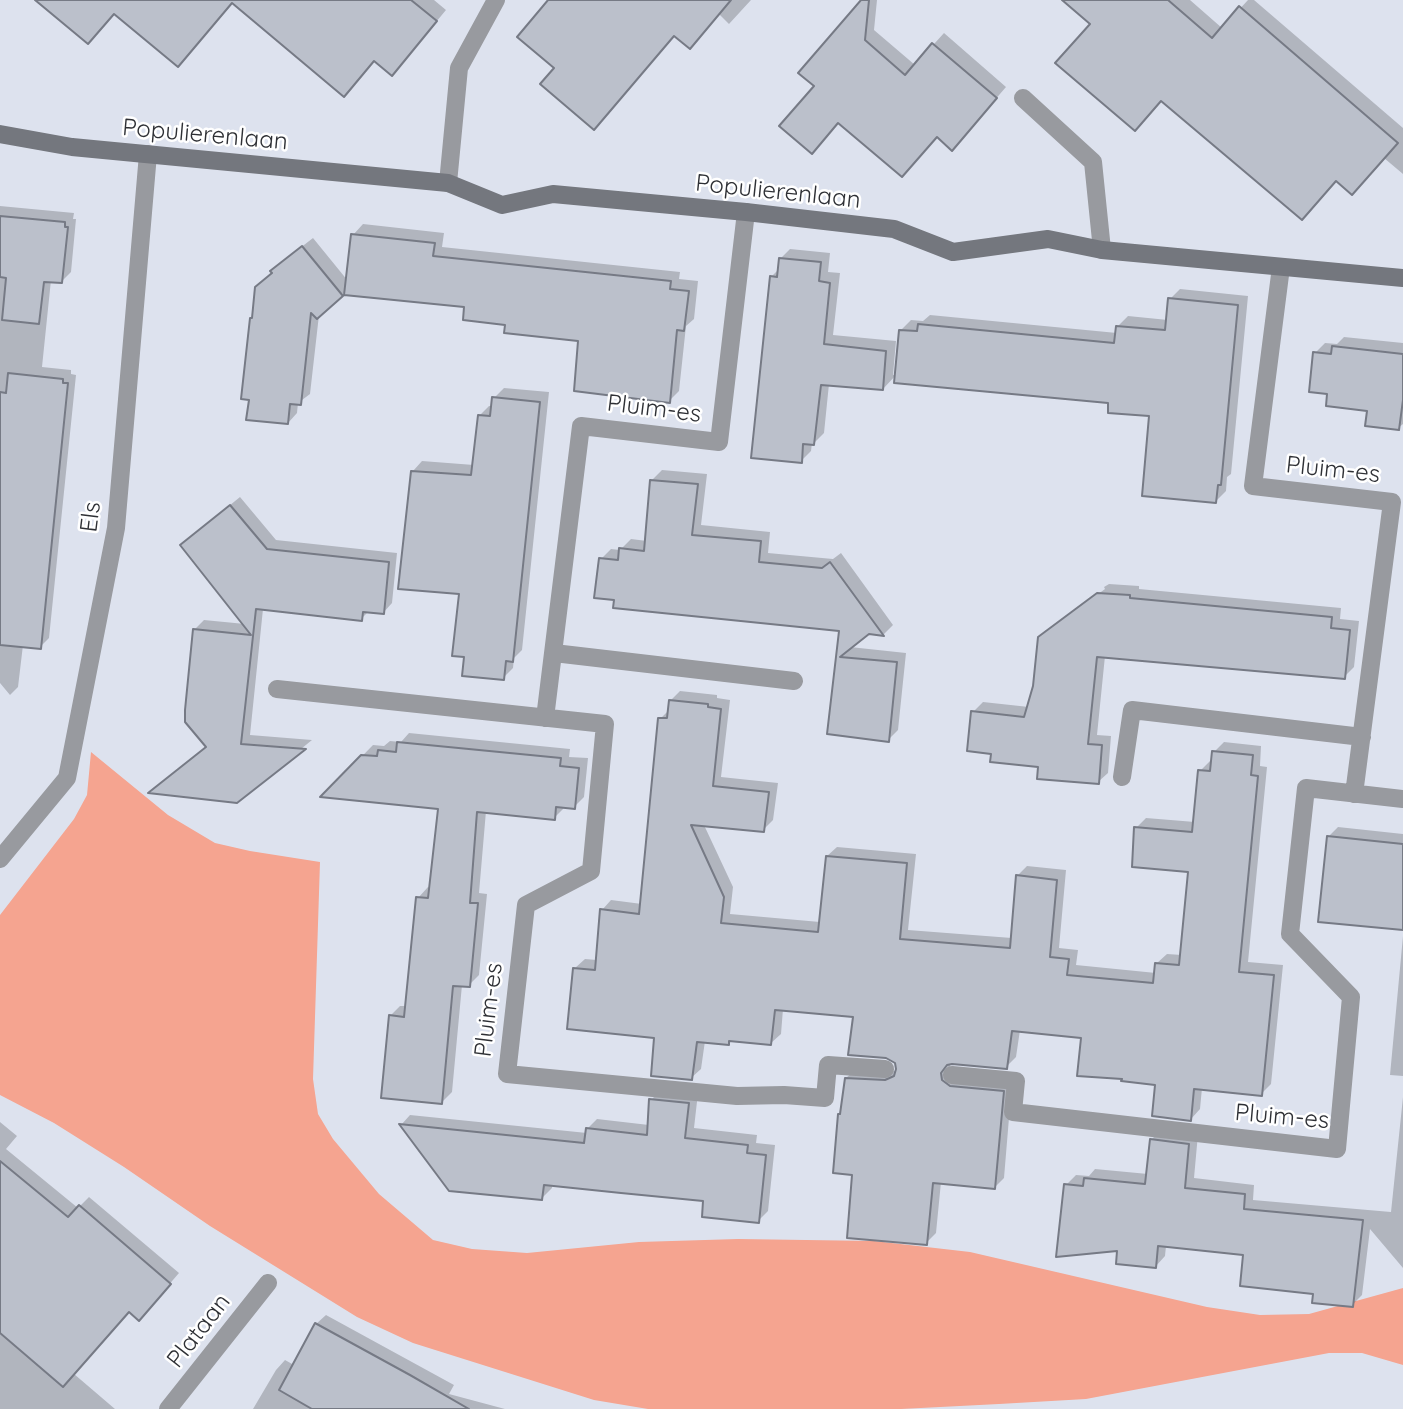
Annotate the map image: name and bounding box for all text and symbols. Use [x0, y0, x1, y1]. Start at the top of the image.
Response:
street label: Populierenlaan [121, 113, 289, 157]
street label: Populierenlaan [694, 169, 862, 215]
street label: Pluim-es [605, 389, 703, 429]
street label: Pluim-es [1284, 451, 1382, 489]
street label: Els [75, 500, 107, 534]
street label: Pluim-es [469, 961, 509, 1059]
street label: Pluim-es [1234, 1099, 1330, 1135]
street label: Plataan [161, 1288, 237, 1374]

